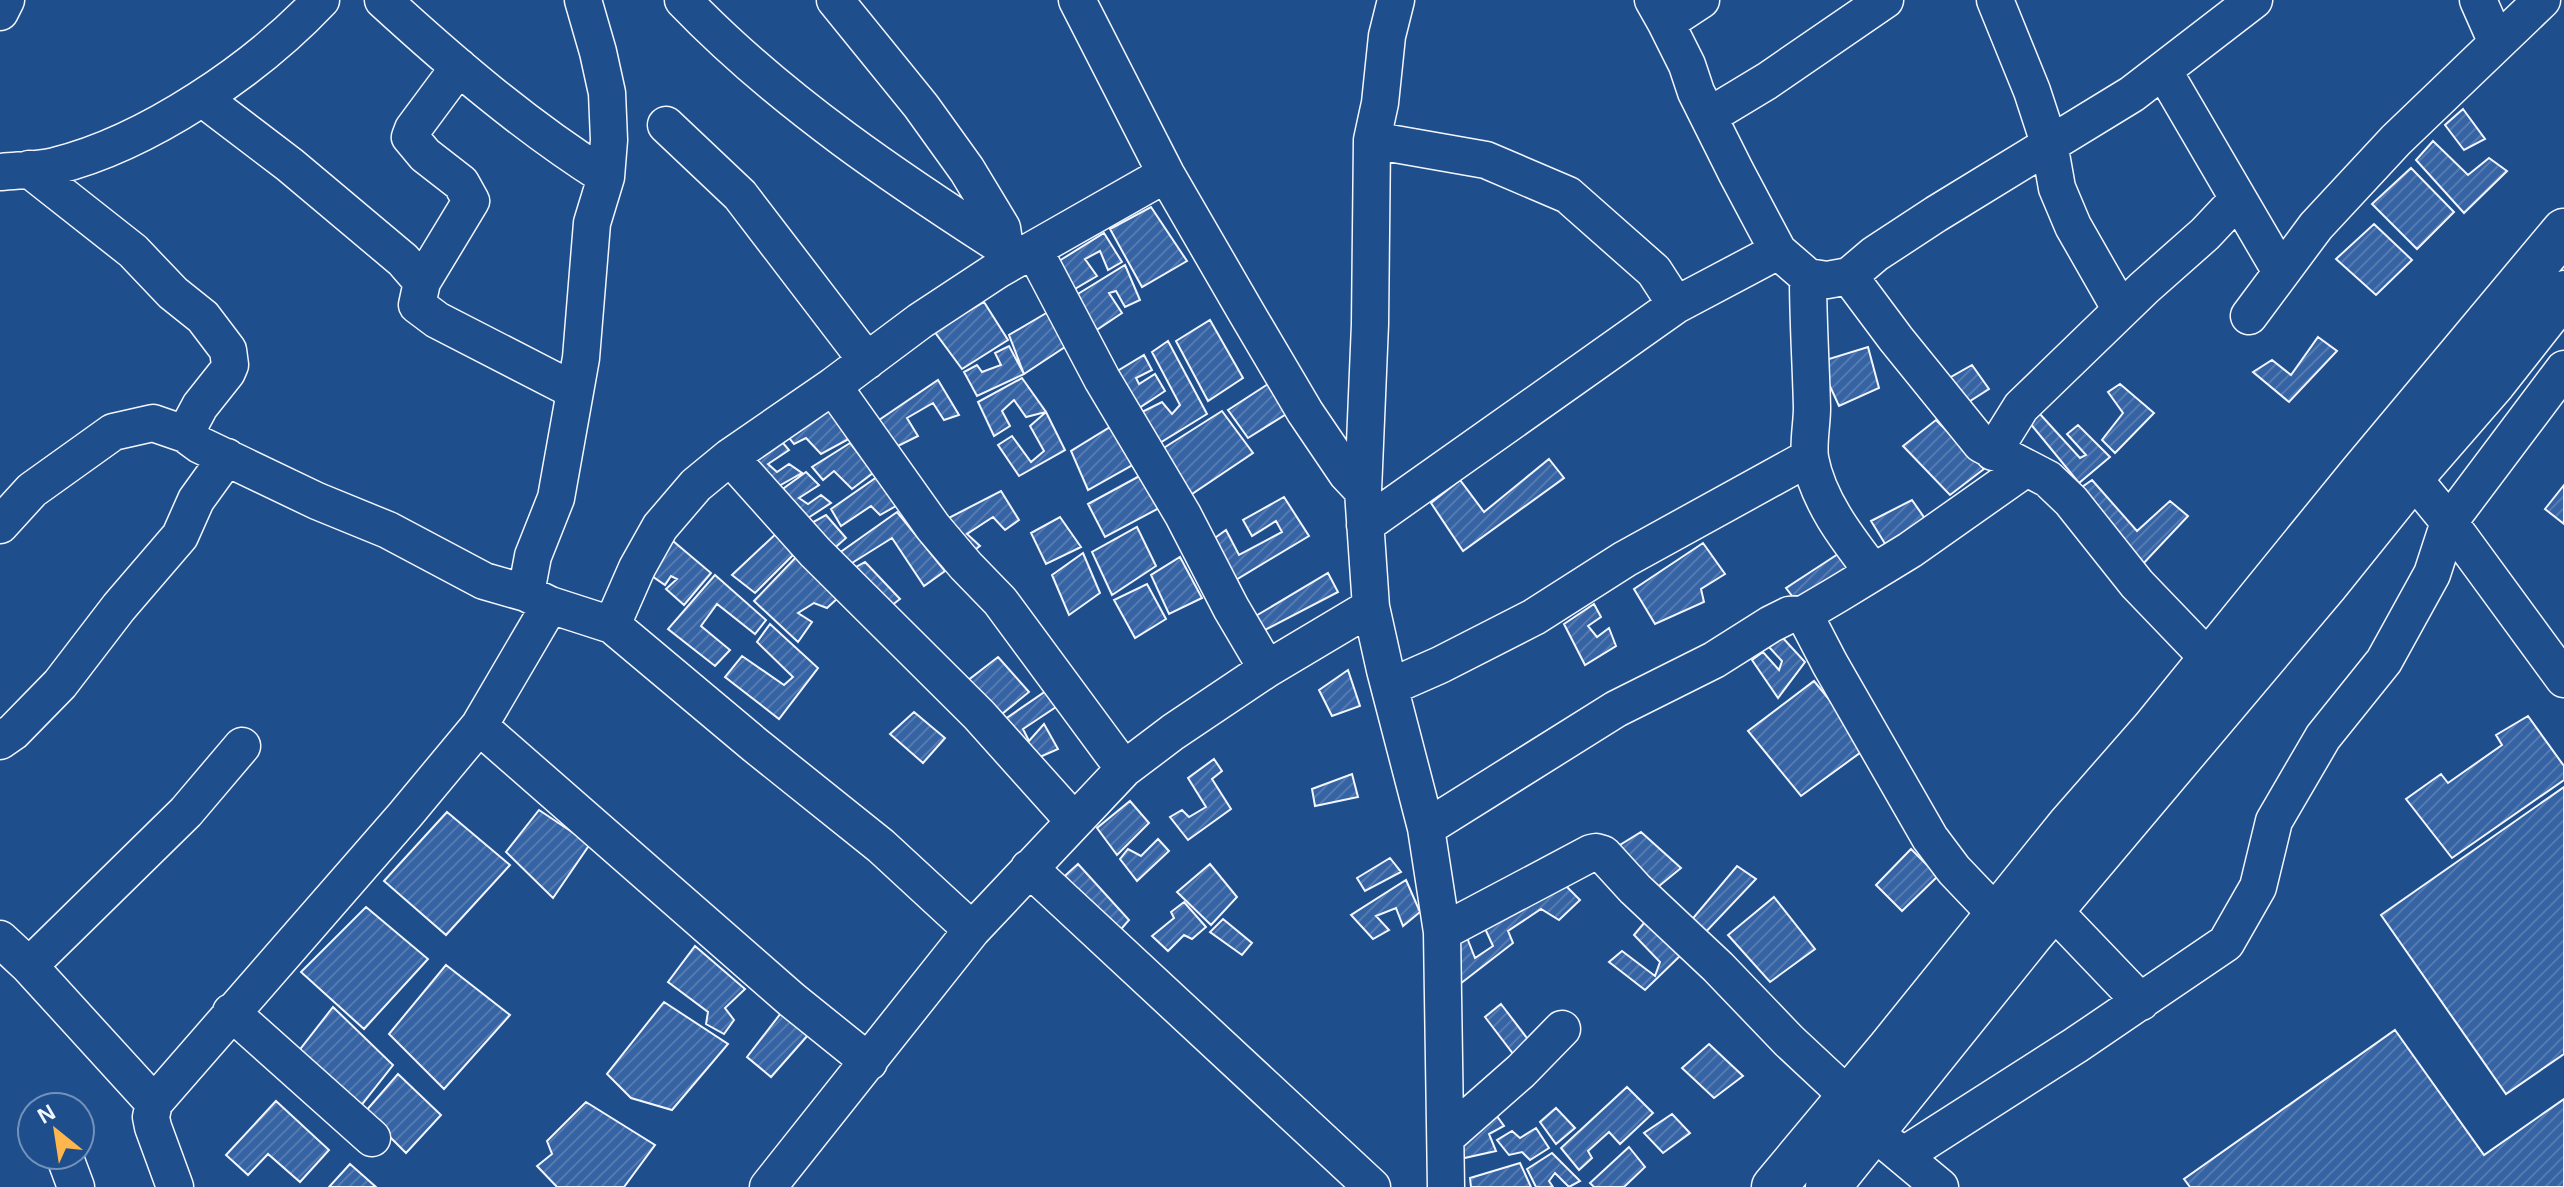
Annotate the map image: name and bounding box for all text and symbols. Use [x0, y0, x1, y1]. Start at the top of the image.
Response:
north arrow [16, 1091, 96, 1171]
text: N [33, 1099, 59, 1129]

